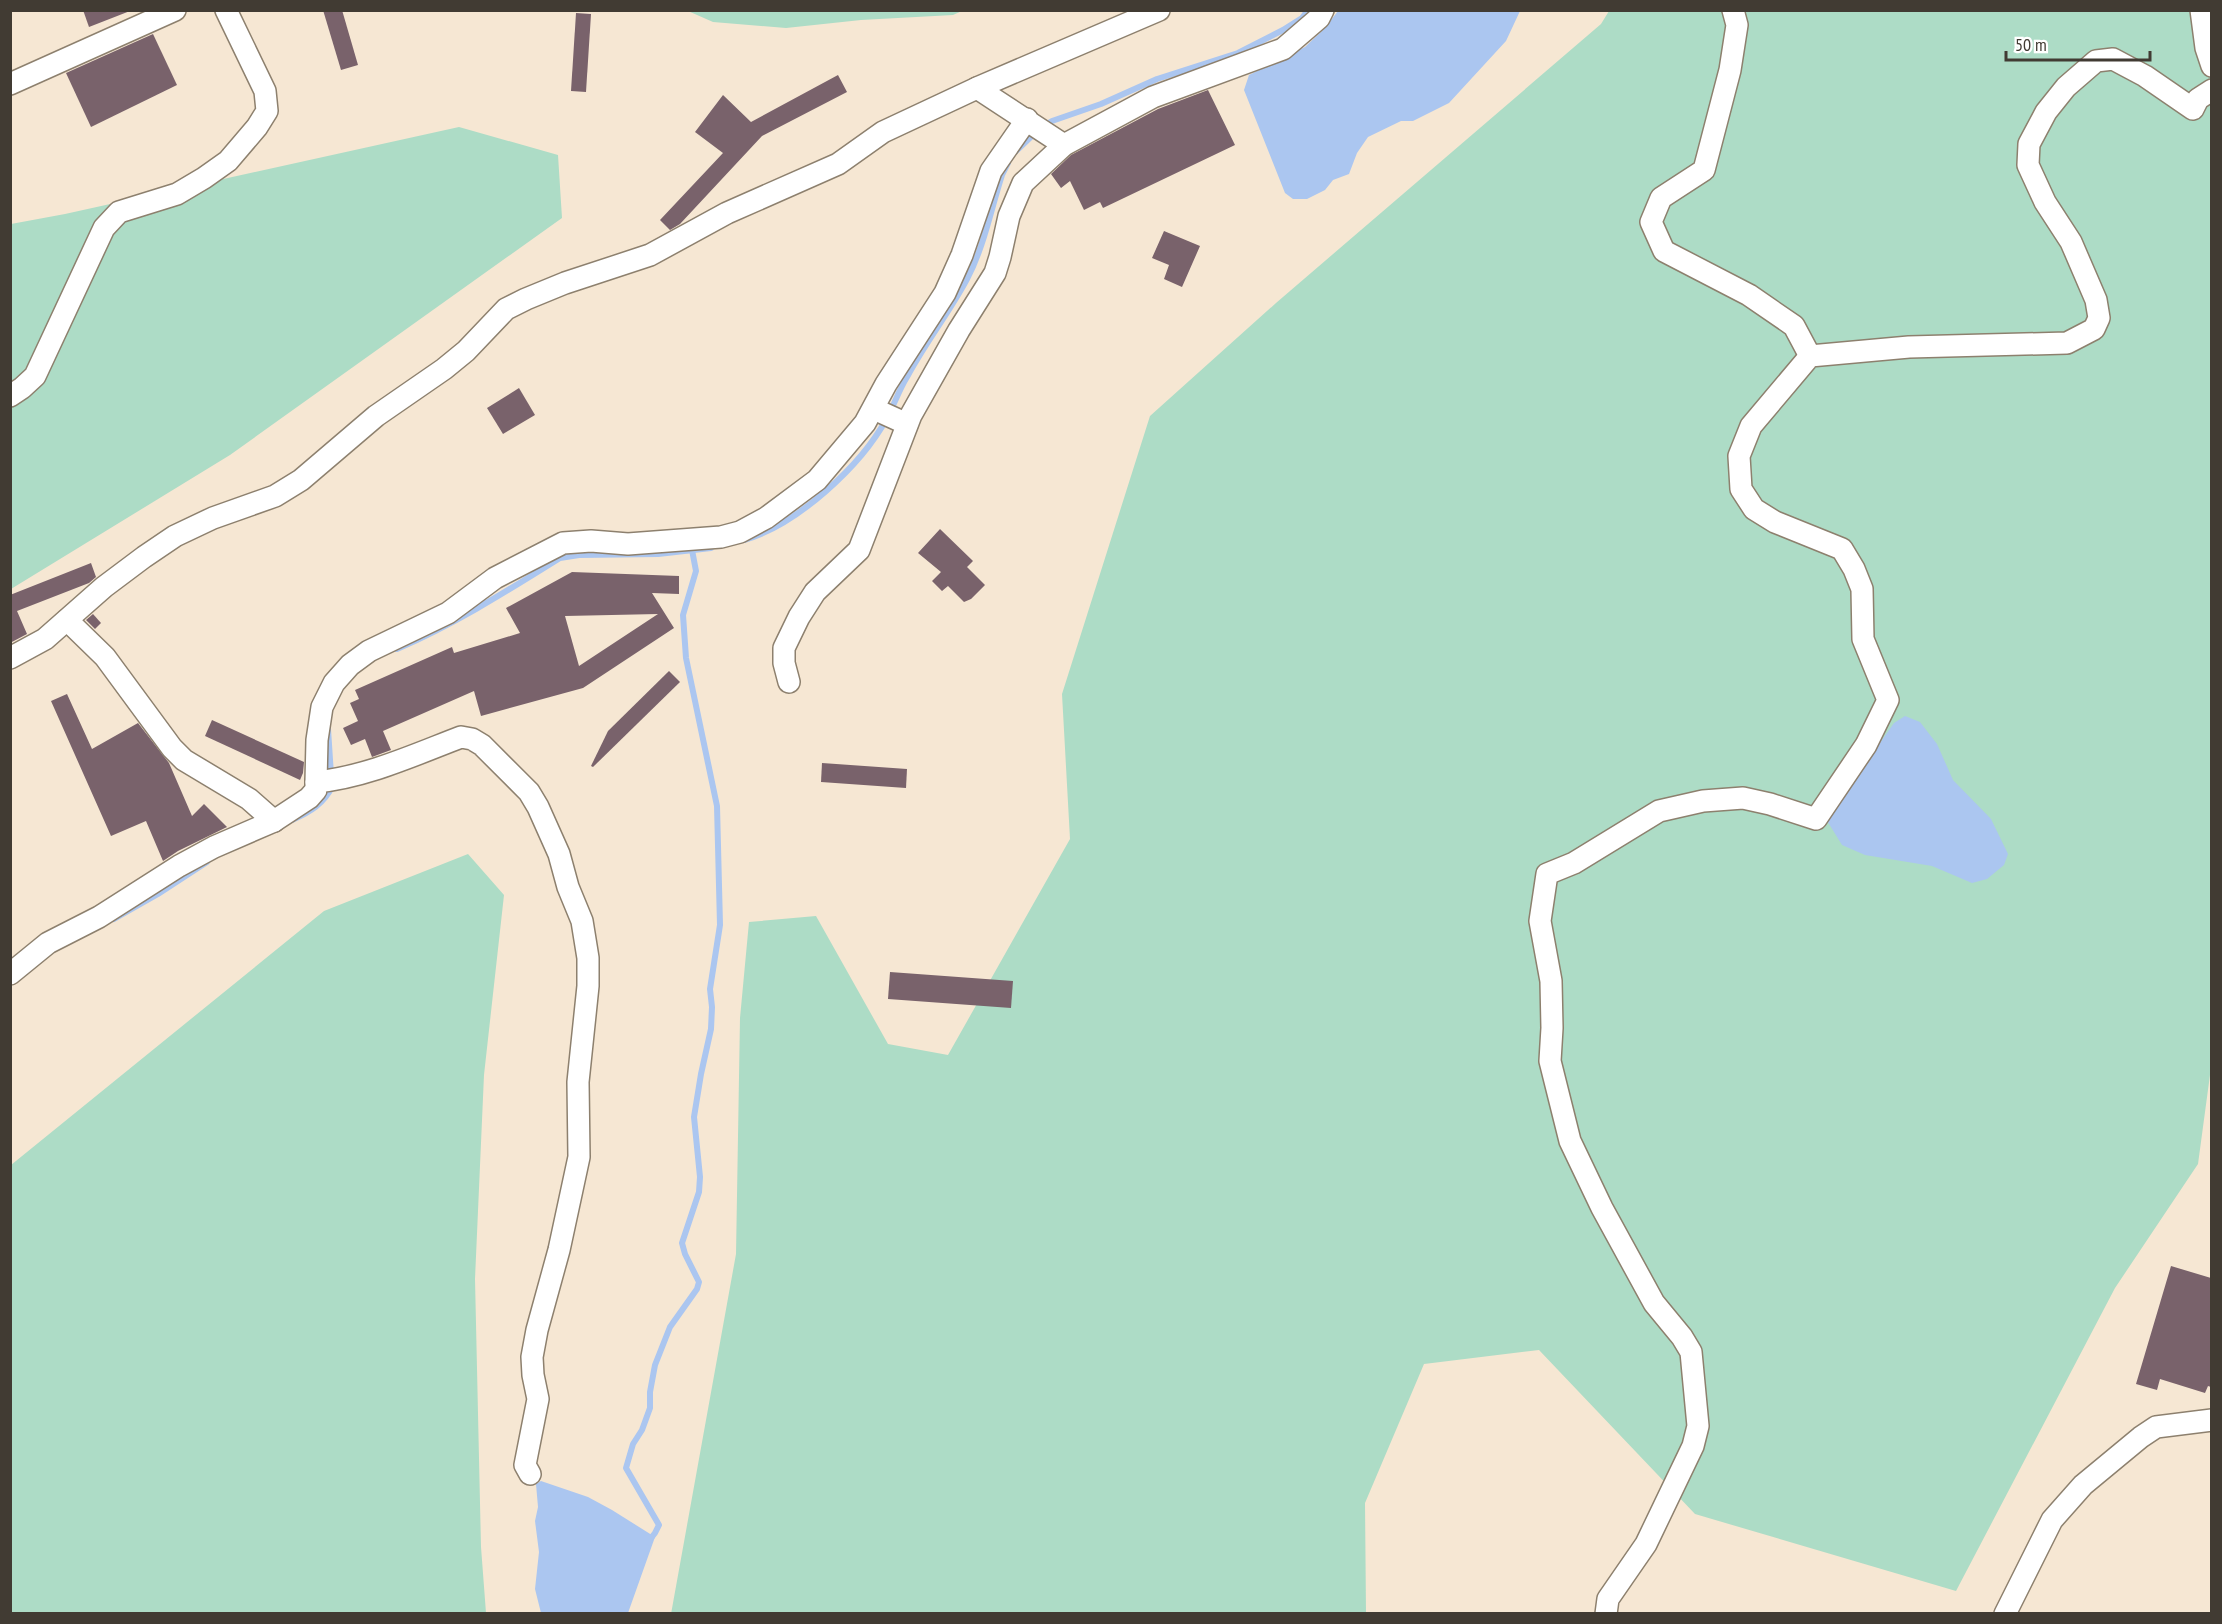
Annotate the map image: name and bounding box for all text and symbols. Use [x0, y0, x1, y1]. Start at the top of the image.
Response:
scale bar [2006, 24, 2150, 62]
text: 50 m [2015, 33, 2047, 56]

